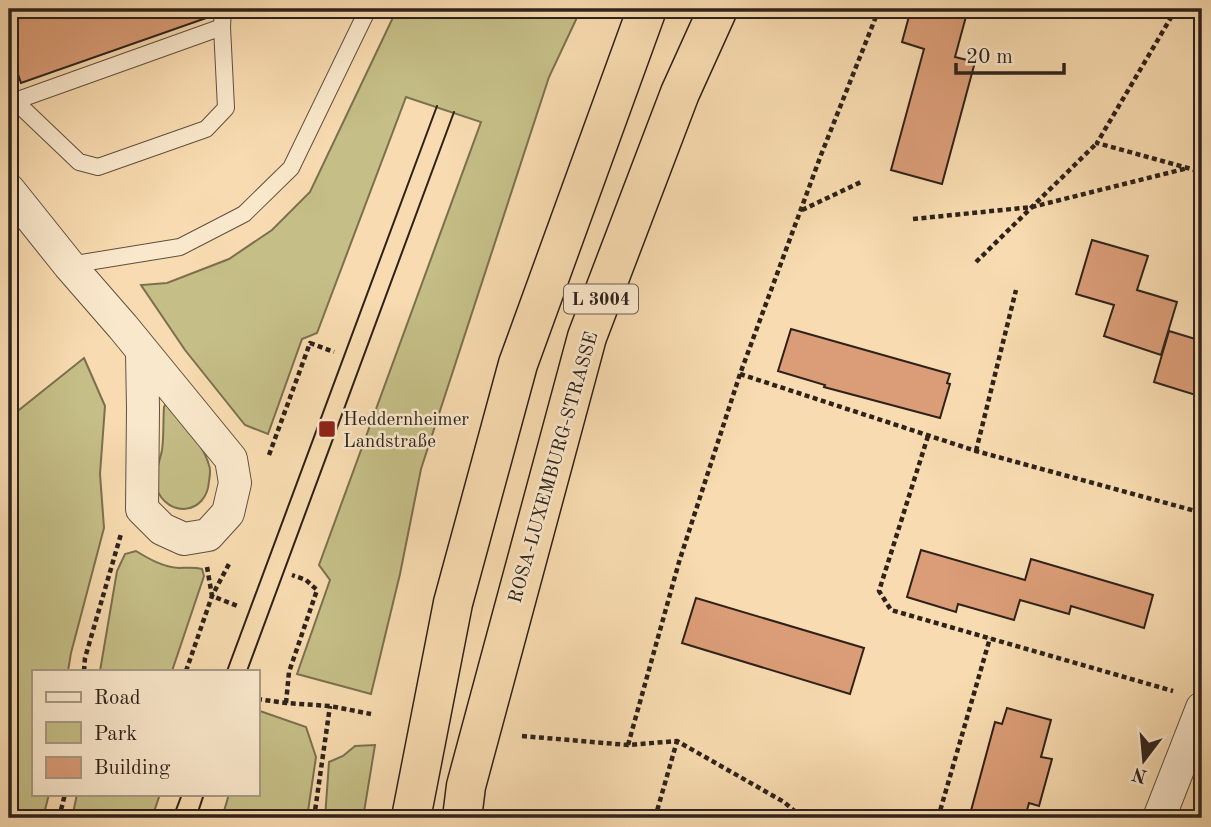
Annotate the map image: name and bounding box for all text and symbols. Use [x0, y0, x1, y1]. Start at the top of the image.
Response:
scale bar [956, 32, 1064, 76]
text: 20 m [966, 47, 1013, 68]
road number: L 3004 [564, 284, 638, 314]
street label: ROSA-LUXEMBURG-STRASSE [506, 330, 602, 606]
place label: Heddernheimer Landstraße [343, 411, 469, 452]
marker: Heddernheimer Landstraße [317, 419, 337, 439]
legend [32, 670, 259, 796]
text: Road [94, 688, 141, 709]
text: Park [94, 724, 137, 745]
north arrow [1110, 726, 1180, 796]
text: Building [94, 758, 171, 779]
text: N [1130, 763, 1150, 785]

